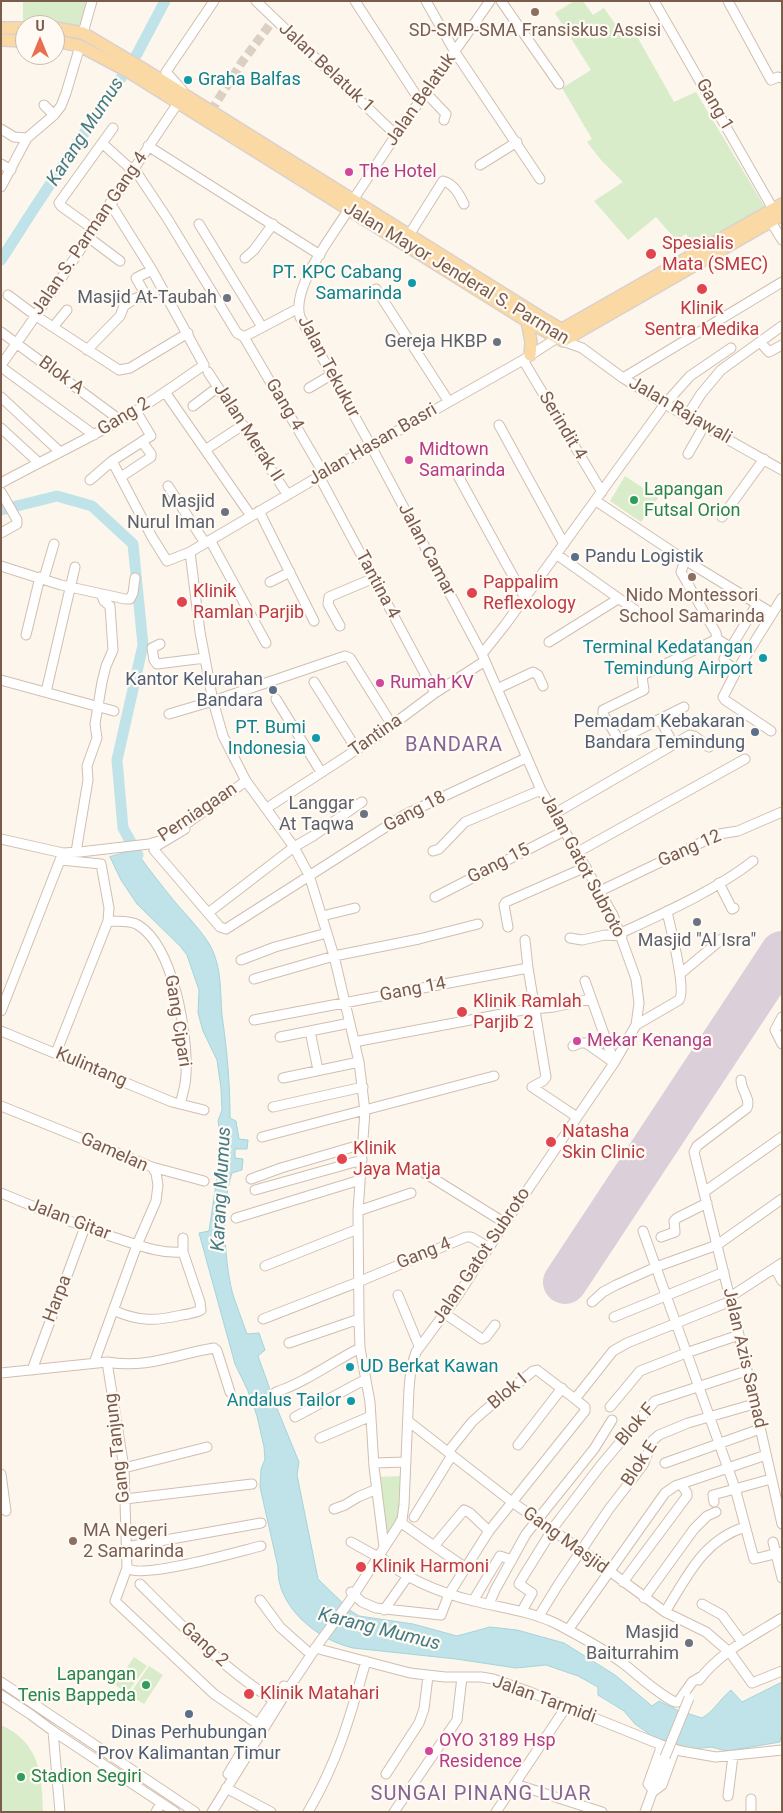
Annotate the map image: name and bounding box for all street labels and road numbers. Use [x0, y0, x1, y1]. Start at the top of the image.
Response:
street label: Jalan Belatuk 1 [274, 18, 378, 118]
street label: Jalan Belatuk [381, 50, 461, 150]
street label: Gang 1 [690, 75, 738, 135]
street label: Jalan S. Parman Gang 4 [27, 148, 153, 320]
street label: Jalan Mayor Jenderal S. Parman [339, 198, 573, 350]
street label: Jalan Tekukur [292, 313, 364, 421]
street label: Blok A [34, 352, 88, 400]
street label: Jalan Rajawali [625, 373, 735, 449]
street label: Gang 4 [260, 375, 308, 435]
street label: Jalan Merak II [208, 380, 288, 486]
street label: Serindit 4 [533, 388, 591, 464]
street label: Gang 2 [94, 393, 154, 441]
street label: Jalan Hasan Basri [305, 399, 441, 491]
street label: Jalan Camar [393, 500, 459, 600]
street label: Tantina 4 [350, 547, 404, 623]
street label: Tantina [345, 710, 407, 762]
street label: Perniagaan [154, 779, 242, 847]
street label: Gang 18 [380, 787, 450, 837]
street label: Jalan Gatot Subroto [535, 790, 629, 942]
street label: Gang 12 [655, 826, 725, 872]
street label: Gang 15 [464, 839, 534, 889]
street label: Gang Cipari [159, 973, 195, 1069]
street label: Gang 14 [378, 973, 448, 1007]
street label: Kulintang [52, 1043, 130, 1093]
street label: Gamelan [77, 1129, 151, 1177]
street label: Jalan Gatot Subroto [428, 1184, 536, 1328]
street label: Jalan Gitar [25, 1194, 113, 1246]
street label: Gang 4 [394, 1233, 454, 1275]
street label: Harpa [39, 1272, 77, 1326]
street label: Jalan Azis Samad [717, 1286, 771, 1430]
street label: Blok I [484, 1369, 532, 1415]
street label: Gang Tanjung [101, 1392, 135, 1504]
street label: Blok F [612, 1399, 660, 1451]
street label: Blok E [617, 1437, 663, 1491]
street label: Gang Masjid [518, 1503, 612, 1579]
street label: Gang 2 [176, 1618, 232, 1672]
street label: Jalan Tarmidi [489, 1671, 599, 1729]

